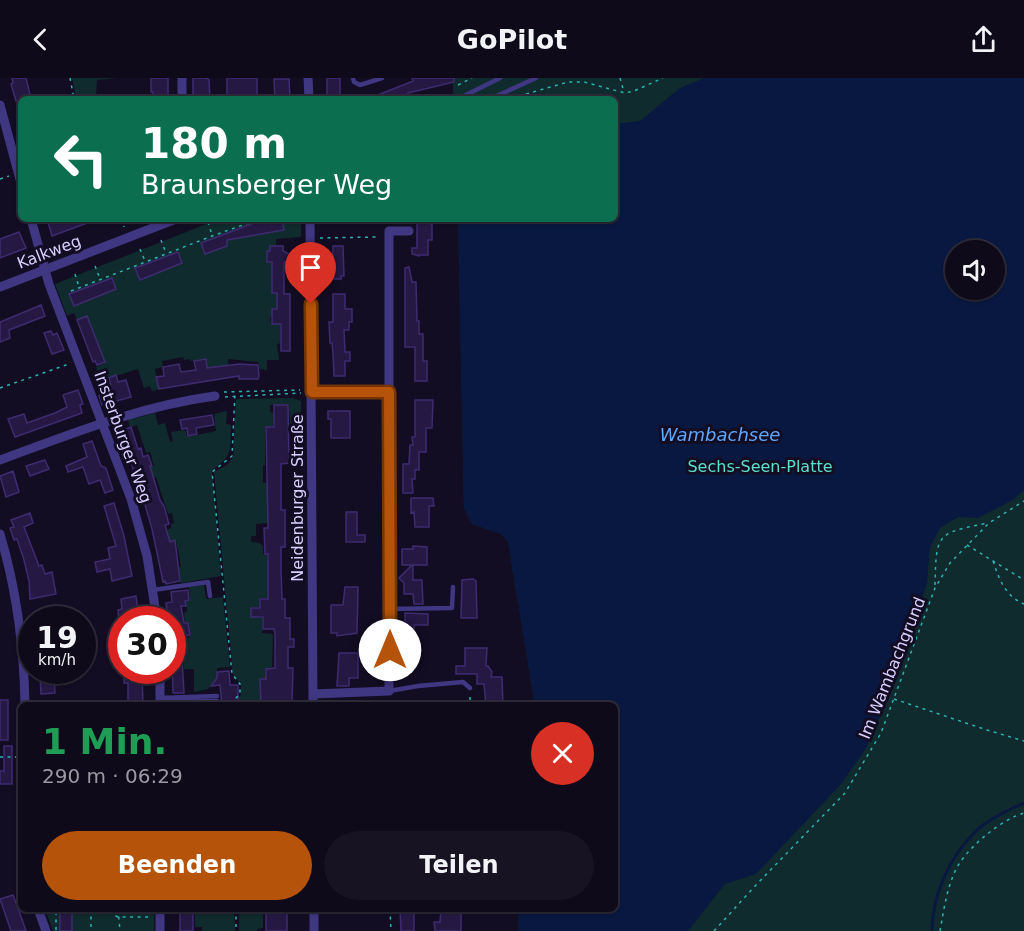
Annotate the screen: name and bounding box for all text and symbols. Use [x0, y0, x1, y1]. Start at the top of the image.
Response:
icon: back [24, 23, 57, 56]
icon: share [967, 23, 1000, 56]
text: GoPilot [457, 24, 567, 55]
text: 180 m [141, 119, 287, 168]
icon: left [42, 120, 120, 198]
text: Braunsberger Weg [141, 169, 392, 200]
street label: Kalkweg [14, 231, 84, 273]
map controls [945, 240, 1005, 300]
button: sound [945, 240, 1005, 300]
pin [285, 242, 336, 304]
icon: arrive [294, 251, 327, 284]
street label: Insterburger Weg [90, 368, 156, 506]
street label: Neidenburger Straße [288, 414, 307, 582]
water label: Wambachsee [660, 424, 780, 445]
park label: Sechs-Seen-Platte [687, 457, 833, 476]
street label: Im Wambachgrund [855, 594, 929, 742]
speed limit sign: 30 [108, 606, 186, 684]
position arrow [358, 618, 422, 682]
text: 19 [36, 620, 78, 655]
text: km/h [38, 651, 76, 669]
text: 1 Min. [42, 721, 167, 762]
button: close [531, 722, 594, 785]
text: 290 m · 06:29 [42, 764, 183, 788]
button: Beenden [42, 831, 312, 900]
button: Teilen [324, 831, 594, 900]

